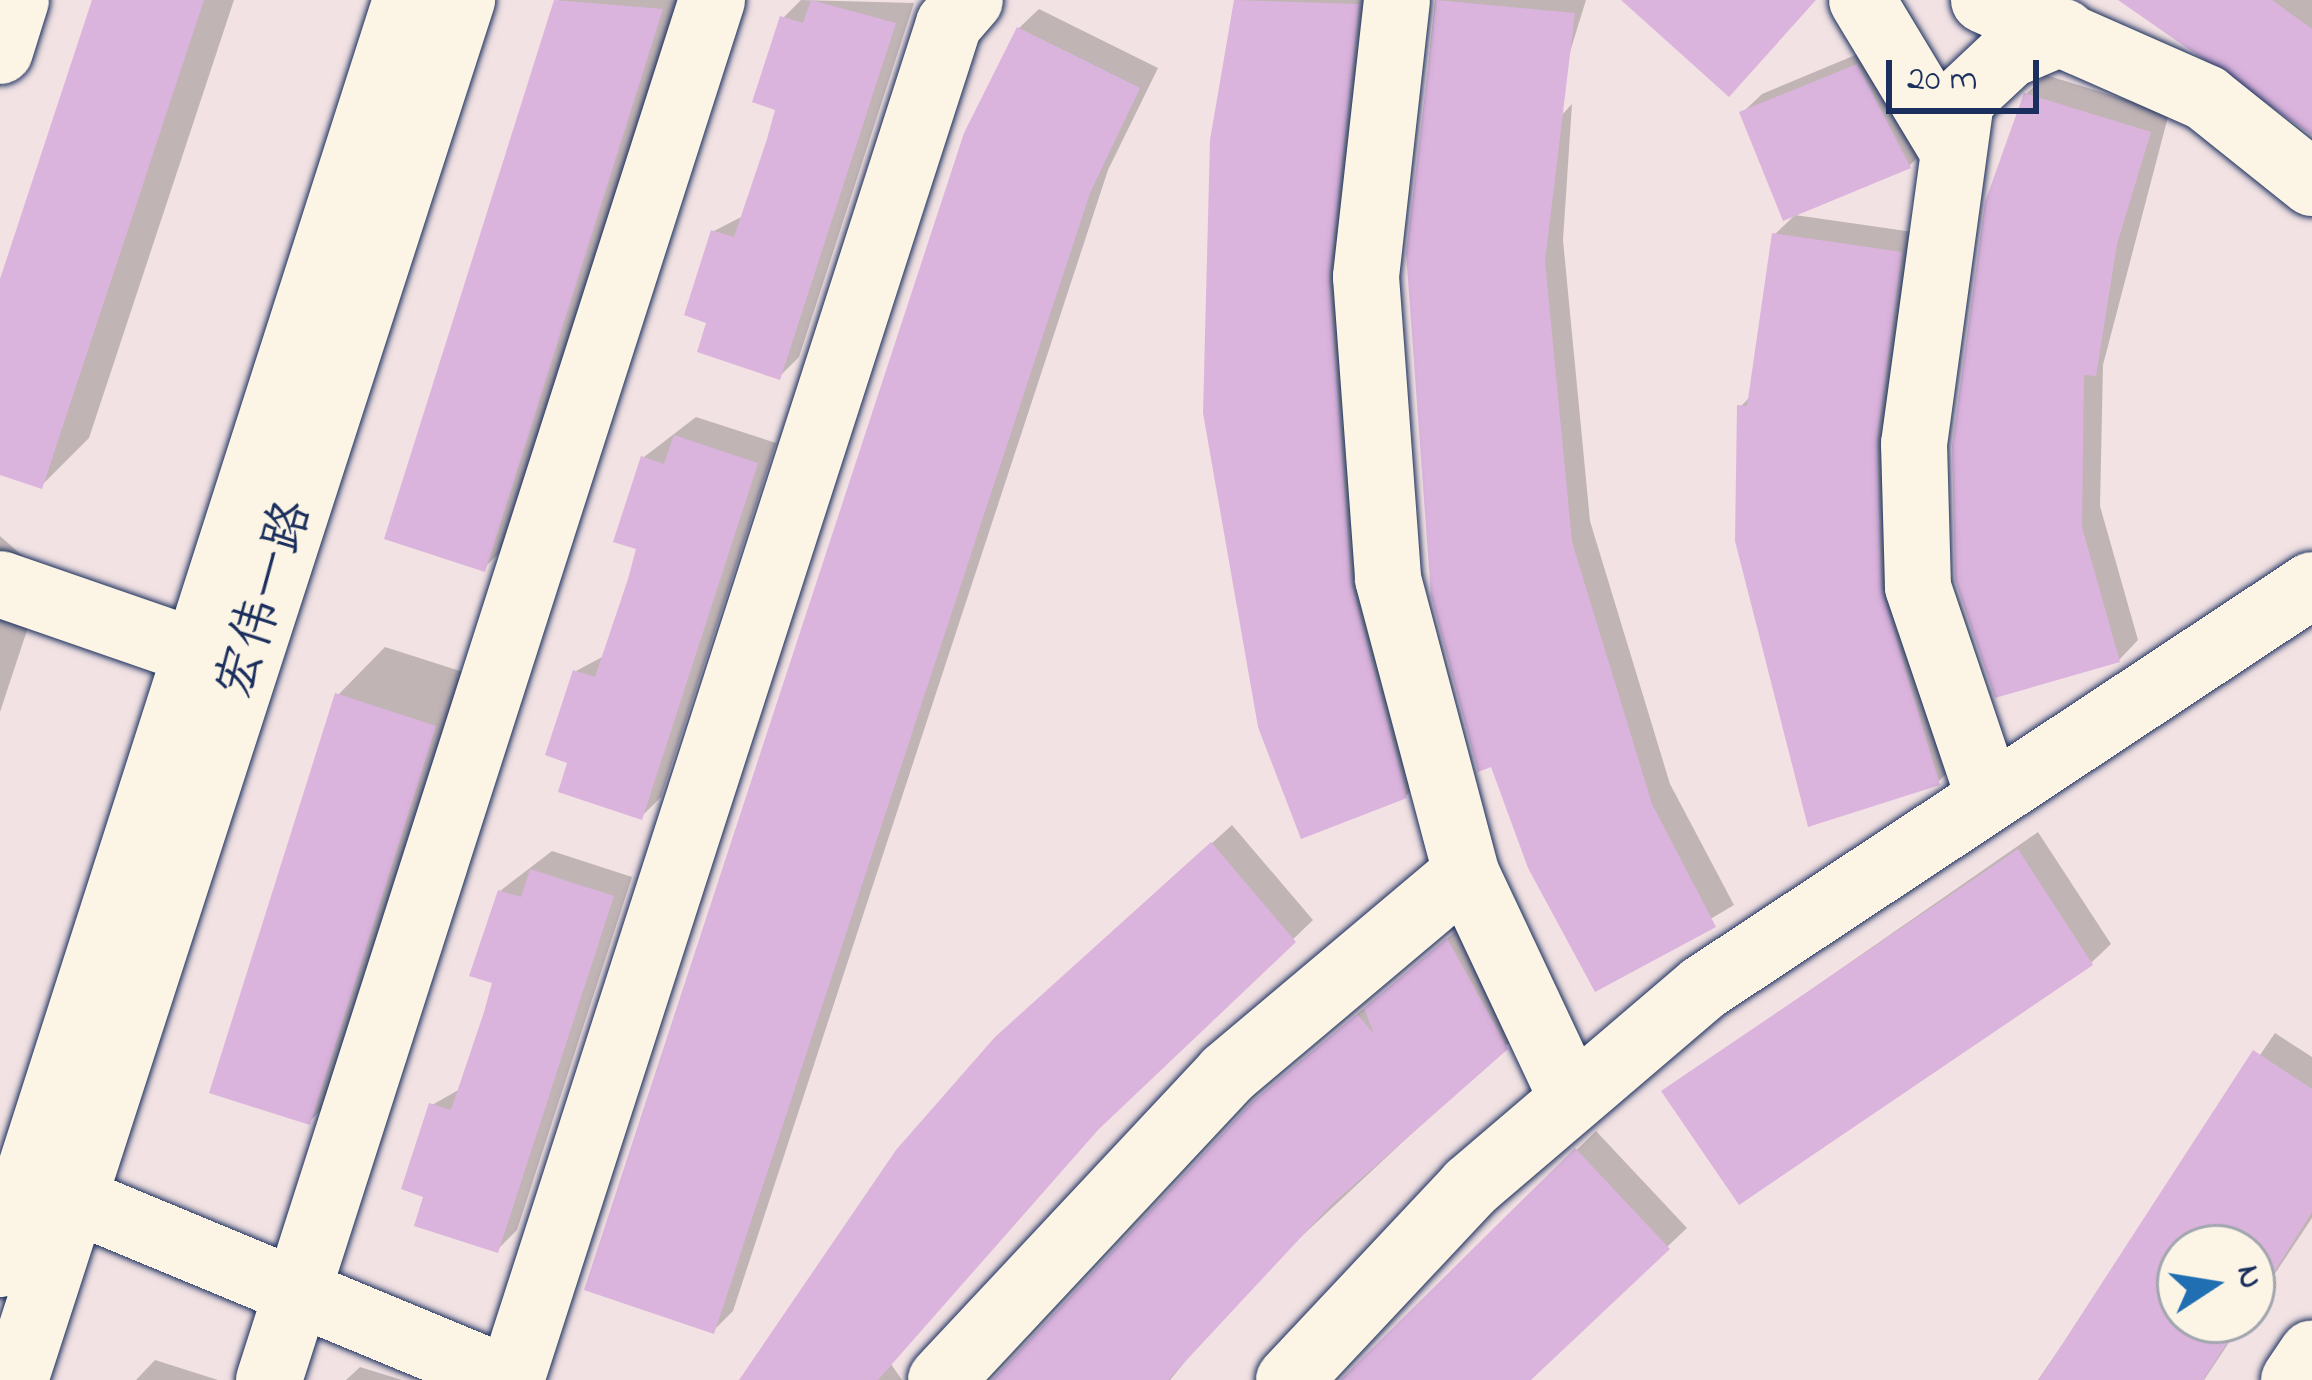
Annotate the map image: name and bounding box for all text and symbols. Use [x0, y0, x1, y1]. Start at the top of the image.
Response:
scale bar [1892, 36, 2045, 110]
text: 20 m [1907, 54, 1977, 107]
street label: 宏伟一路 [206, 494, 328, 706]
north arrow [2156, 1224, 2276, 1344]
text: N [2222, 1261, 2274, 1293]

